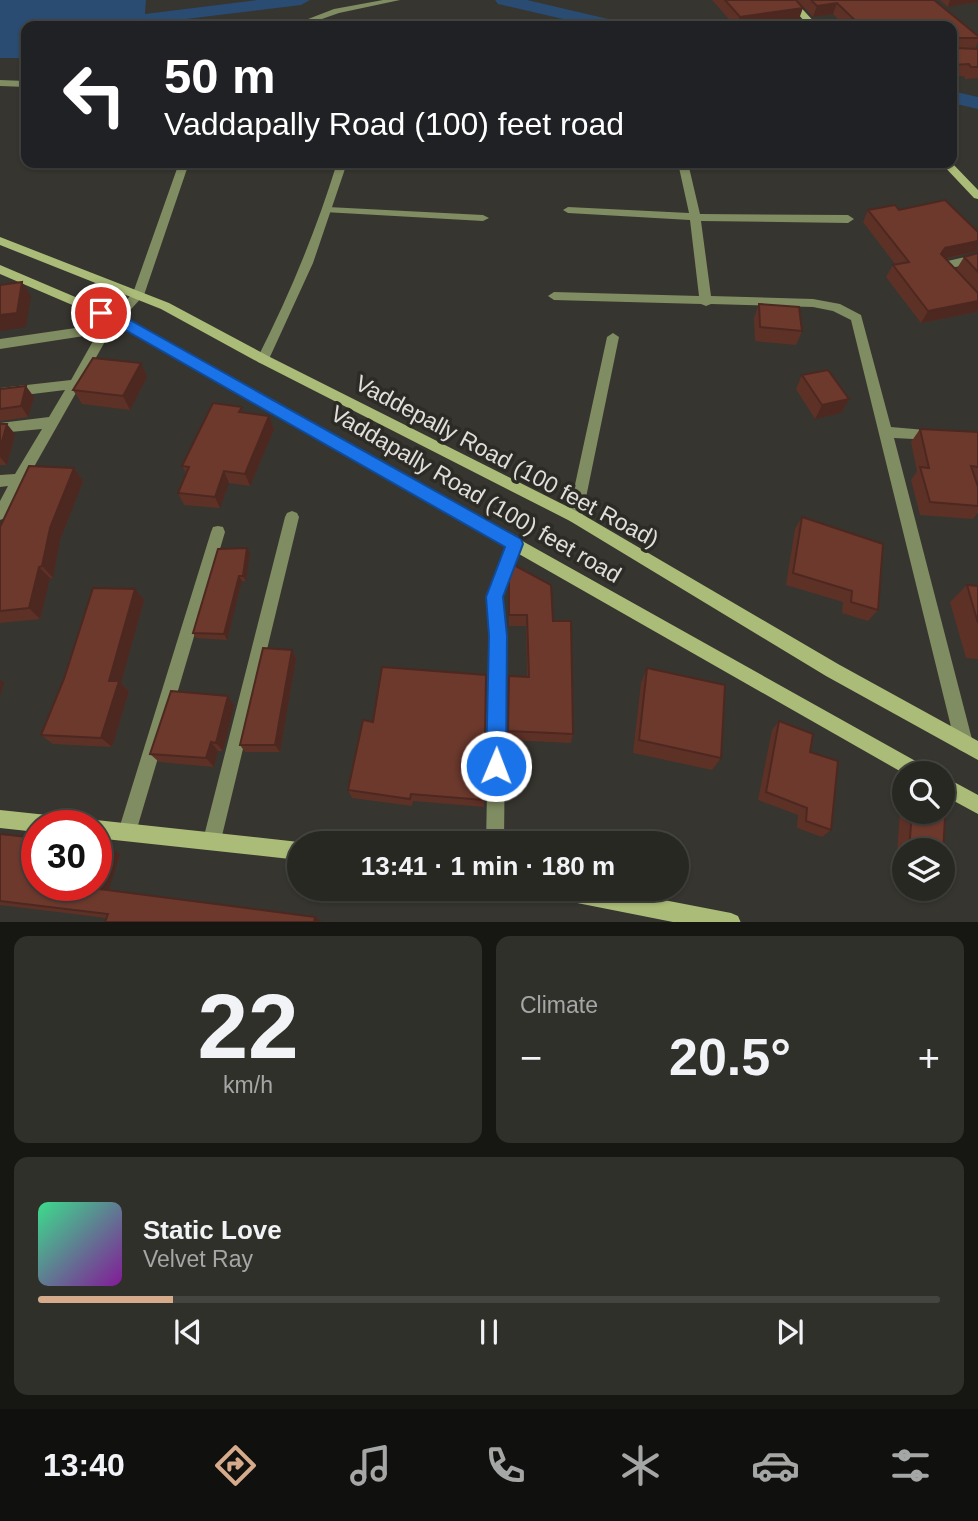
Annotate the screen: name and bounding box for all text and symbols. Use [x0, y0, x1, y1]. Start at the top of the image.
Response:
icon: left [49, 49, 140, 140]
text: 50 m [164, 49, 276, 103]
text: Vaddapally Road (100) feet road [164, 106, 624, 142]
pin [71, 283, 131, 343]
icon: arrive [82, 294, 120, 332]
street label: Vaddepally Road (100 feet Road) [351, 370, 663, 552]
street label: Vaddapally Road (100) feet road [326, 400, 626, 588]
position arrow [459, 729, 533, 803]
map controls [892, 761, 955, 901]
button: search [892, 761, 955, 824]
speed limit sign: 30 [21, 810, 112, 901]
button: layers [892, 838, 955, 901]
text: 13:41 · 1 min · 180 m [361, 851, 615, 881]
text: 22 [197, 976, 299, 1077]
text: Climate [520, 992, 598, 1018]
text: 20.5° [669, 1028, 791, 1086]
text: − [520, 1037, 542, 1079]
text: + [918, 1037, 940, 1079]
text: km/h [223, 1072, 273, 1098]
text: Static Love [143, 1215, 282, 1245]
text: Velvet Ray [143, 1246, 253, 1272]
icon: previous [169, 1313, 207, 1351]
icon: pause [470, 1313, 508, 1351]
icon: next [771, 1313, 809, 1351]
icon: directions [211, 1441, 260, 1490]
icon: music [346, 1441, 395, 1490]
icon: phone [481, 1441, 530, 1490]
icon: climate [616, 1441, 665, 1490]
icon: car [751, 1441, 800, 1490]
icon: filters [886, 1441, 935, 1490]
text: 13:40 [43, 1447, 125, 1483]

